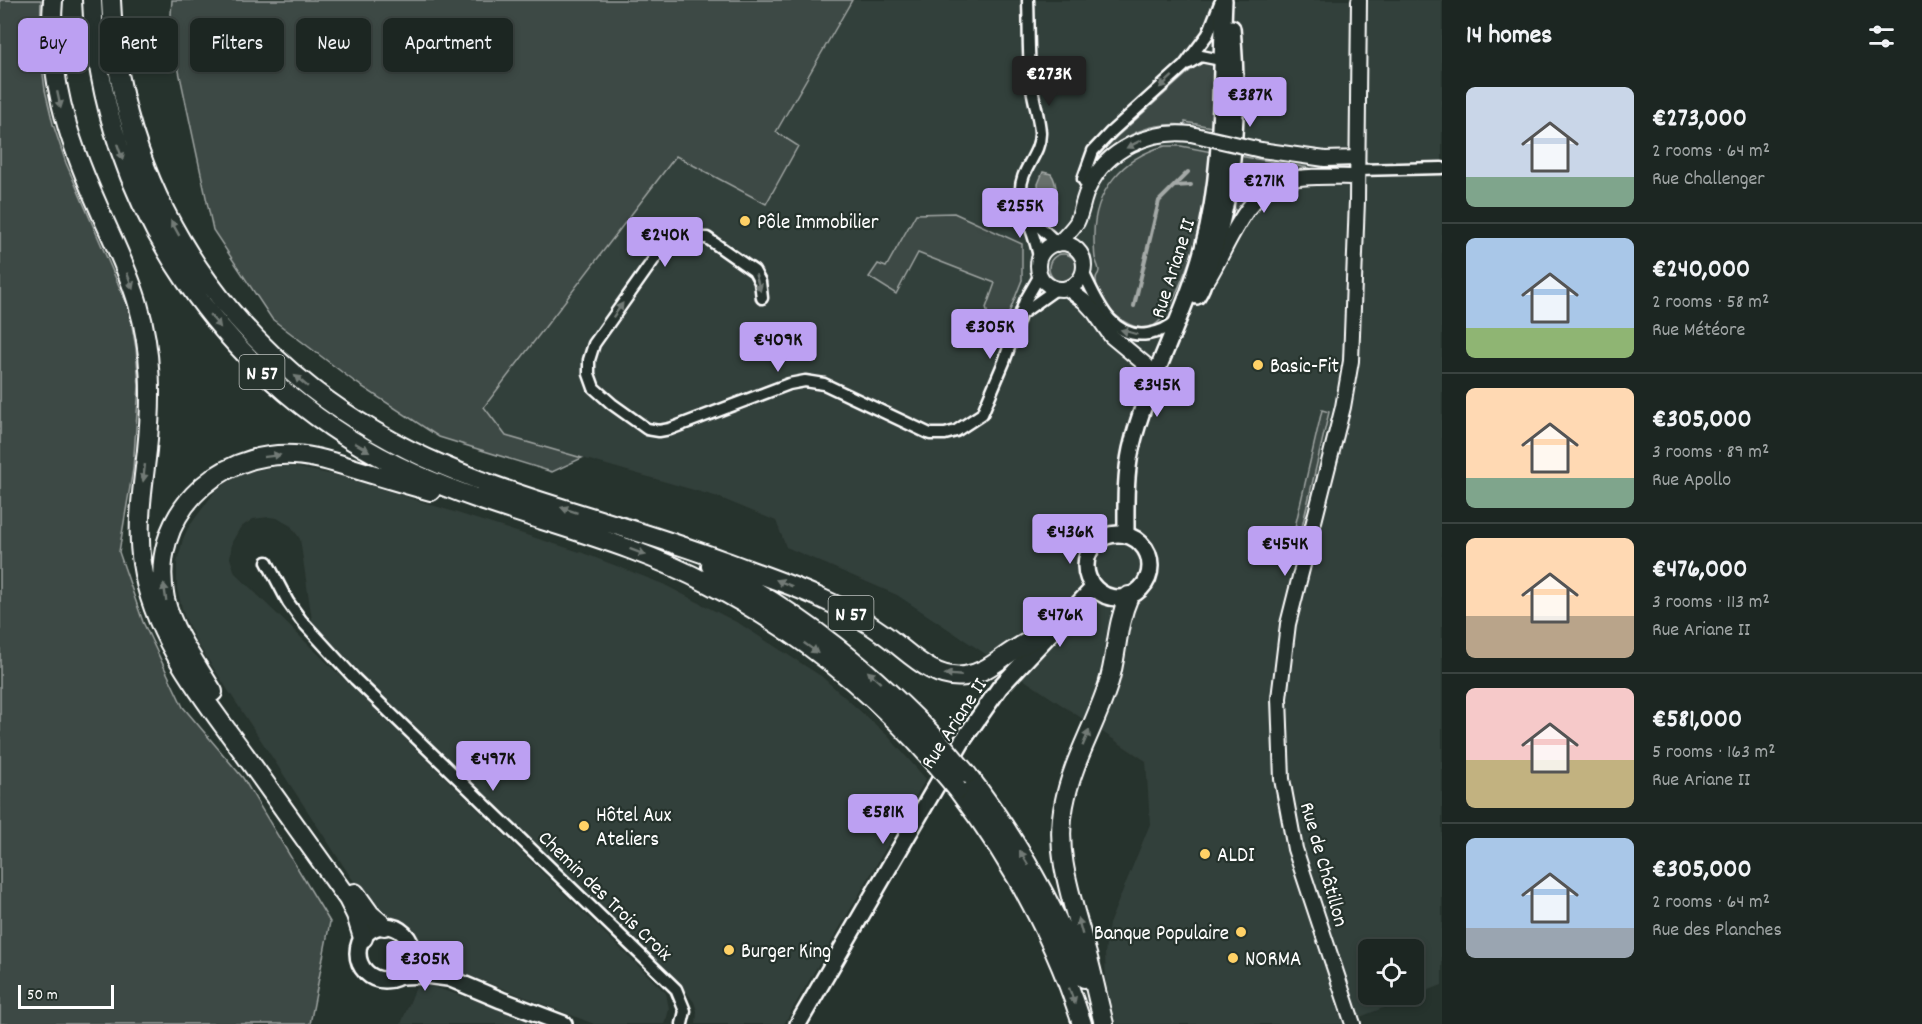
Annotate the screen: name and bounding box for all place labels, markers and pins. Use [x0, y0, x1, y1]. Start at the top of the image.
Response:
pin: €273K [1007, 56, 1091, 107]
pin: €387K [1208, 77, 1292, 128]
pin: €271K [1222, 163, 1306, 214]
pin: €255K [978, 188, 1062, 239]
place label: Pôle Immobilier [757, 209, 879, 239]
marker: Pôle Immobilier [738, 214, 752, 228]
pin: €240K [623, 217, 707, 268]
pin: €305K [948, 309, 1032, 360]
pin: €409K [736, 322, 820, 373]
place label: Basic-Fit [1270, 353, 1339, 383]
marker: Basic-Fit [1251, 358, 1265, 372]
pin: €345K [1115, 367, 1199, 418]
pin: €436K [1028, 514, 1112, 565]
pin: €454K [1243, 526, 1327, 577]
pin: €476K [1018, 597, 1102, 648]
pin: €497K [451, 741, 535, 792]
pin: €581K [841, 794, 925, 845]
place label: Hôtel Aux Ateliers [596, 802, 671, 856]
marker: Hôtel Aux Ateliers [577, 819, 591, 833]
place label: ALDI [1217, 842, 1255, 872]
marker: ALDI [1198, 847, 1212, 861]
place label: Banque Populaire [1094, 920, 1229, 950]
marker: Banque Populaire [1234, 925, 1248, 939]
place label: Burger King [741, 938, 831, 968]
pin: €305K [383, 941, 467, 992]
marker: Burger King [722, 943, 736, 957]
place label: NORMA [1245, 946, 1301, 976]
marker: NORMA [1226, 951, 1240, 965]

